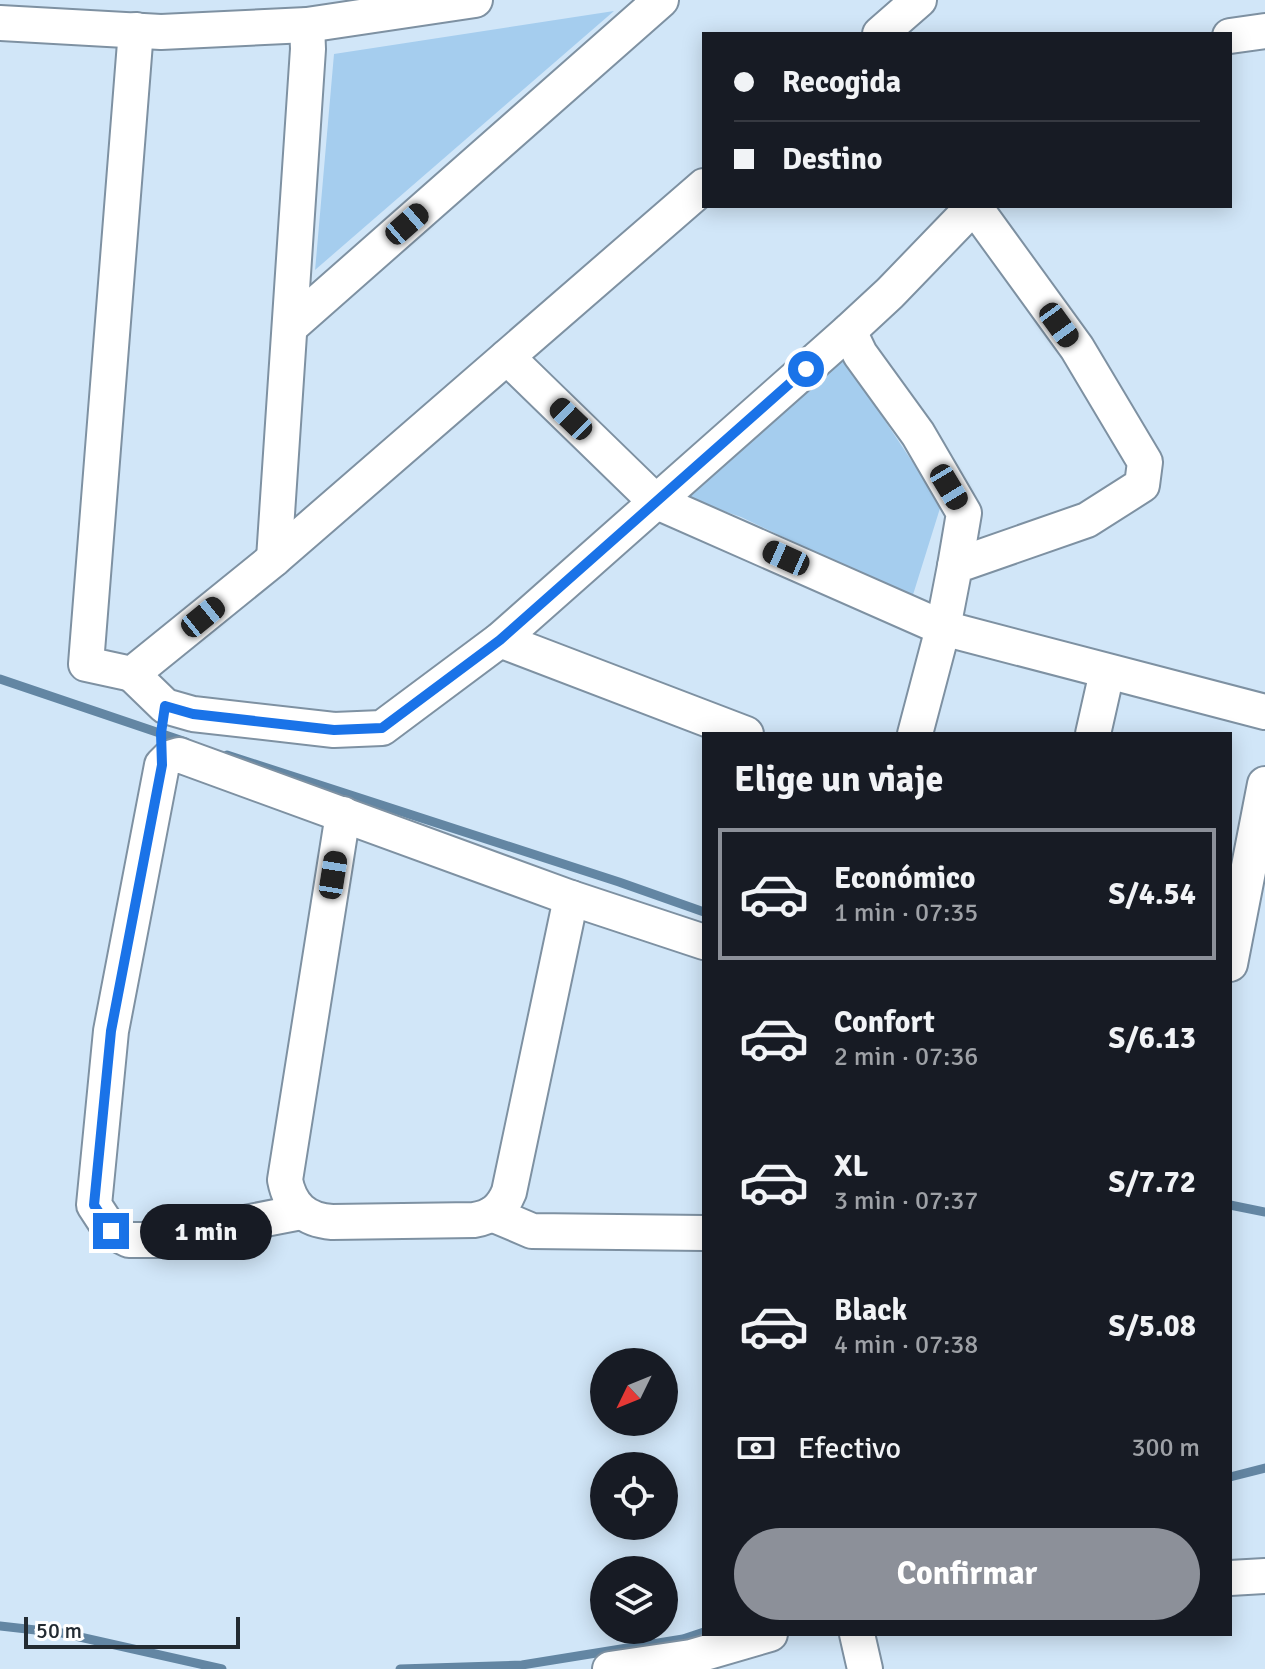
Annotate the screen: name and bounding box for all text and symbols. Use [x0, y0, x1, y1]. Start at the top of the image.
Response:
text: Recogida [782, 64, 901, 101]
text: Destino [782, 141, 883, 178]
car [381, 199, 433, 249]
car [1035, 299, 1083, 351]
route start [788, 351, 824, 387]
car [545, 394, 597, 444]
car [926, 460, 972, 514]
car [759, 537, 813, 579]
car [177, 593, 229, 641]
text: Elige un viaje [734, 757, 943, 802]
car [317, 849, 349, 901]
icon: car [738, 858, 810, 930]
text: Económico [834, 860, 976, 897]
text: S/4.54 [1109, 876, 1196, 913]
text: 1 min · 07:35 [834, 897, 978, 929]
icon: car [738, 1002, 810, 1074]
text: Confort [834, 1004, 935, 1041]
text: S/6.13 [1109, 1020, 1196, 1057]
text: 2 min · 07:36 [834, 1041, 978, 1073]
icon: car [738, 1146, 810, 1218]
text: XL [834, 1148, 868, 1185]
text: S/7.72 [1109, 1164, 1196, 1201]
text: 3 min · 07:37 [834, 1185, 978, 1217]
callout: 1 min [139, 1203, 271, 1259]
route end [93, 1213, 129, 1249]
text: 1 min [175, 1216, 237, 1248]
icon: car [738, 1290, 810, 1362]
text: Black [834, 1292, 907, 1329]
text: S/5.08 [1109, 1308, 1196, 1345]
text: 4 min · 07:38 [834, 1329, 978, 1361]
north arrow [590, 1348, 678, 1436]
map controls [590, 1348, 678, 1644]
icon: cash [734, 1426, 778, 1470]
text: Efectivo [798, 1430, 901, 1467]
text: 300 m [1131, 1432, 1200, 1464]
button: locate [590, 1452, 678, 1540]
button: Confirmar [734, 1528, 1200, 1620]
button: layers [590, 1556, 678, 1644]
scale bar [24, 1613, 240, 1649]
text: 50 m [36, 1617, 82, 1644]

